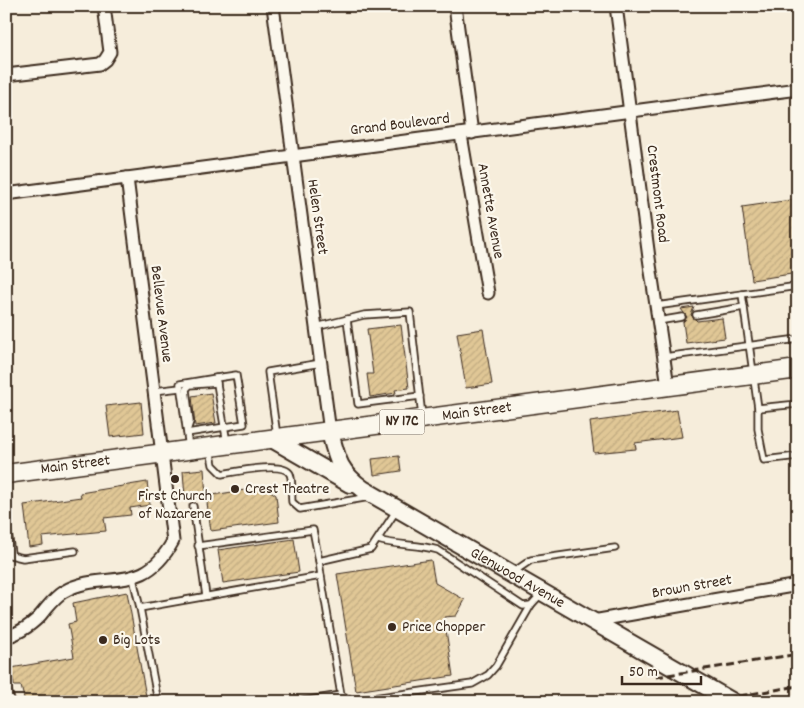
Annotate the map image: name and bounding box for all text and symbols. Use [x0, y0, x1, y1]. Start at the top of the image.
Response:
street label: Grand Boulevard [349, 107, 451, 143]
street label: Crestmont Road [640, 144, 674, 244]
street label: Annette Avenue [470, 161, 510, 261]
street label: Helen Street [300, 178, 334, 256]
street label: Bellevue Avenue [144, 264, 178, 364]
street label: Main Street [441, 396, 513, 428]
road number: NY 17C [380, 410, 424, 434]
street label: Main Street [39, 449, 112, 481]
marker: First Church of Nazarene [169, 473, 181, 485]
place label: Crest Theatre [245, 478, 329, 501]
marker: Crest Theatre [229, 483, 241, 495]
place label: First Church of Nazarene [138, 485, 212, 526]
street label: Glenwood Avenue [466, 541, 569, 614]
street label: Brown Street [650, 569, 734, 605]
place label: Price Chopper [402, 616, 485, 639]
marker: Price Chopper [386, 621, 398, 633]
place label: Big Lots [113, 629, 161, 652]
marker: Big Lots [97, 634, 109, 646]
scale bar [622, 653, 700, 685]
text: 50 m [629, 662, 658, 684]

